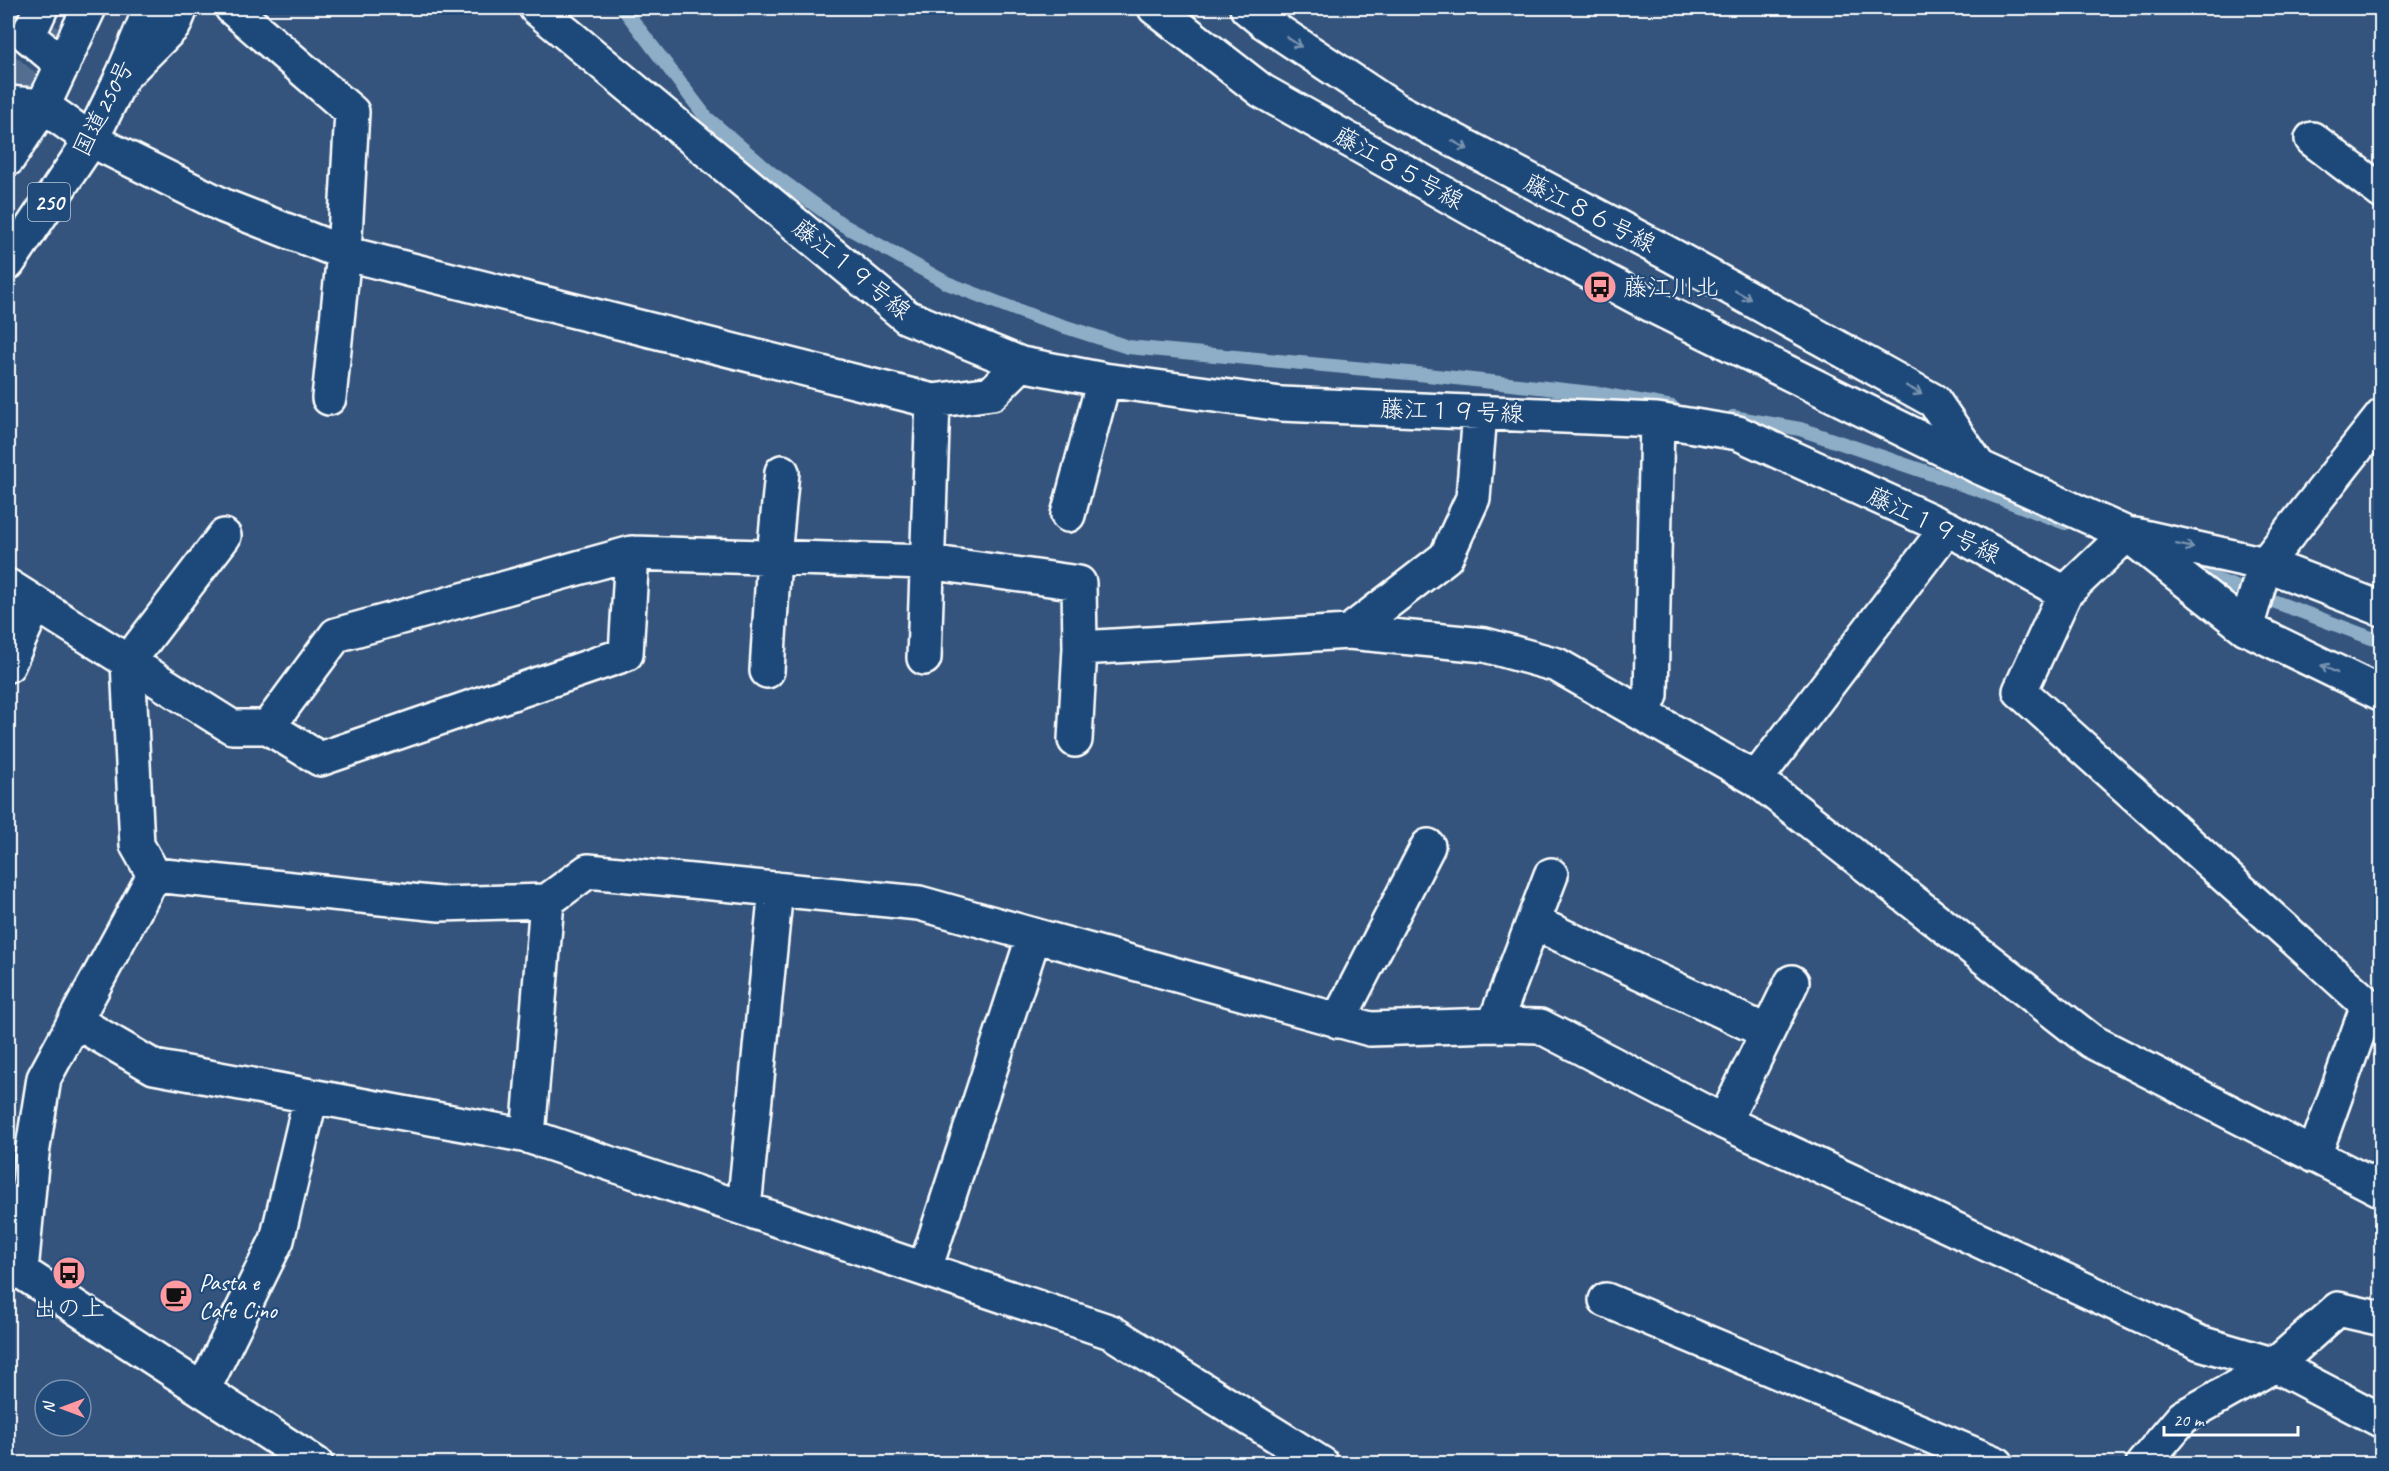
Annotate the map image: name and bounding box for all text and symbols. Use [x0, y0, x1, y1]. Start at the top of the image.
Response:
one-way arrow [1285, 36, 1302, 48]
street label: 国道250号 [66, 55, 140, 161]
street label: 藤江８５号線 [1329, 120, 1469, 216]
one-way arrow [1450, 140, 1468, 151]
street label: 藤江８６号線 [1519, 167, 1661, 259]
road number: 250 [28, 183, 70, 221]
street label: 藤江１９号線 [787, 212, 917, 326]
bus stop icon: 藤江川北 [1582, 269, 1618, 305]
place label: 藤江川北 [1623, 272, 1719, 302]
one-way arrow [1734, 289, 1751, 301]
one-way arrow [1905, 384, 1922, 396]
street label: 藤江１９号線 [1380, 393, 1524, 429]
street label: 藤江１９号線 [1863, 480, 2005, 570]
one-way arrow [2175, 541, 2194, 553]
one-way arrow [2320, 662, 2338, 674]
bus stop icon: 出の上 [51, 1255, 87, 1291]
place label: Pasta e Cafe Cino [199, 1267, 278, 1325]
cafe icon: Pasta e Cafe Cino [158, 1278, 194, 1314]
place label: 出の上 [33, 1293, 105, 1323]
north arrow [33, 1378, 93, 1438]
scale bar [2164, 1399, 2298, 1437]
text: N [39, 1400, 59, 1413]
text: 20 m [2173, 1409, 2206, 1431]

